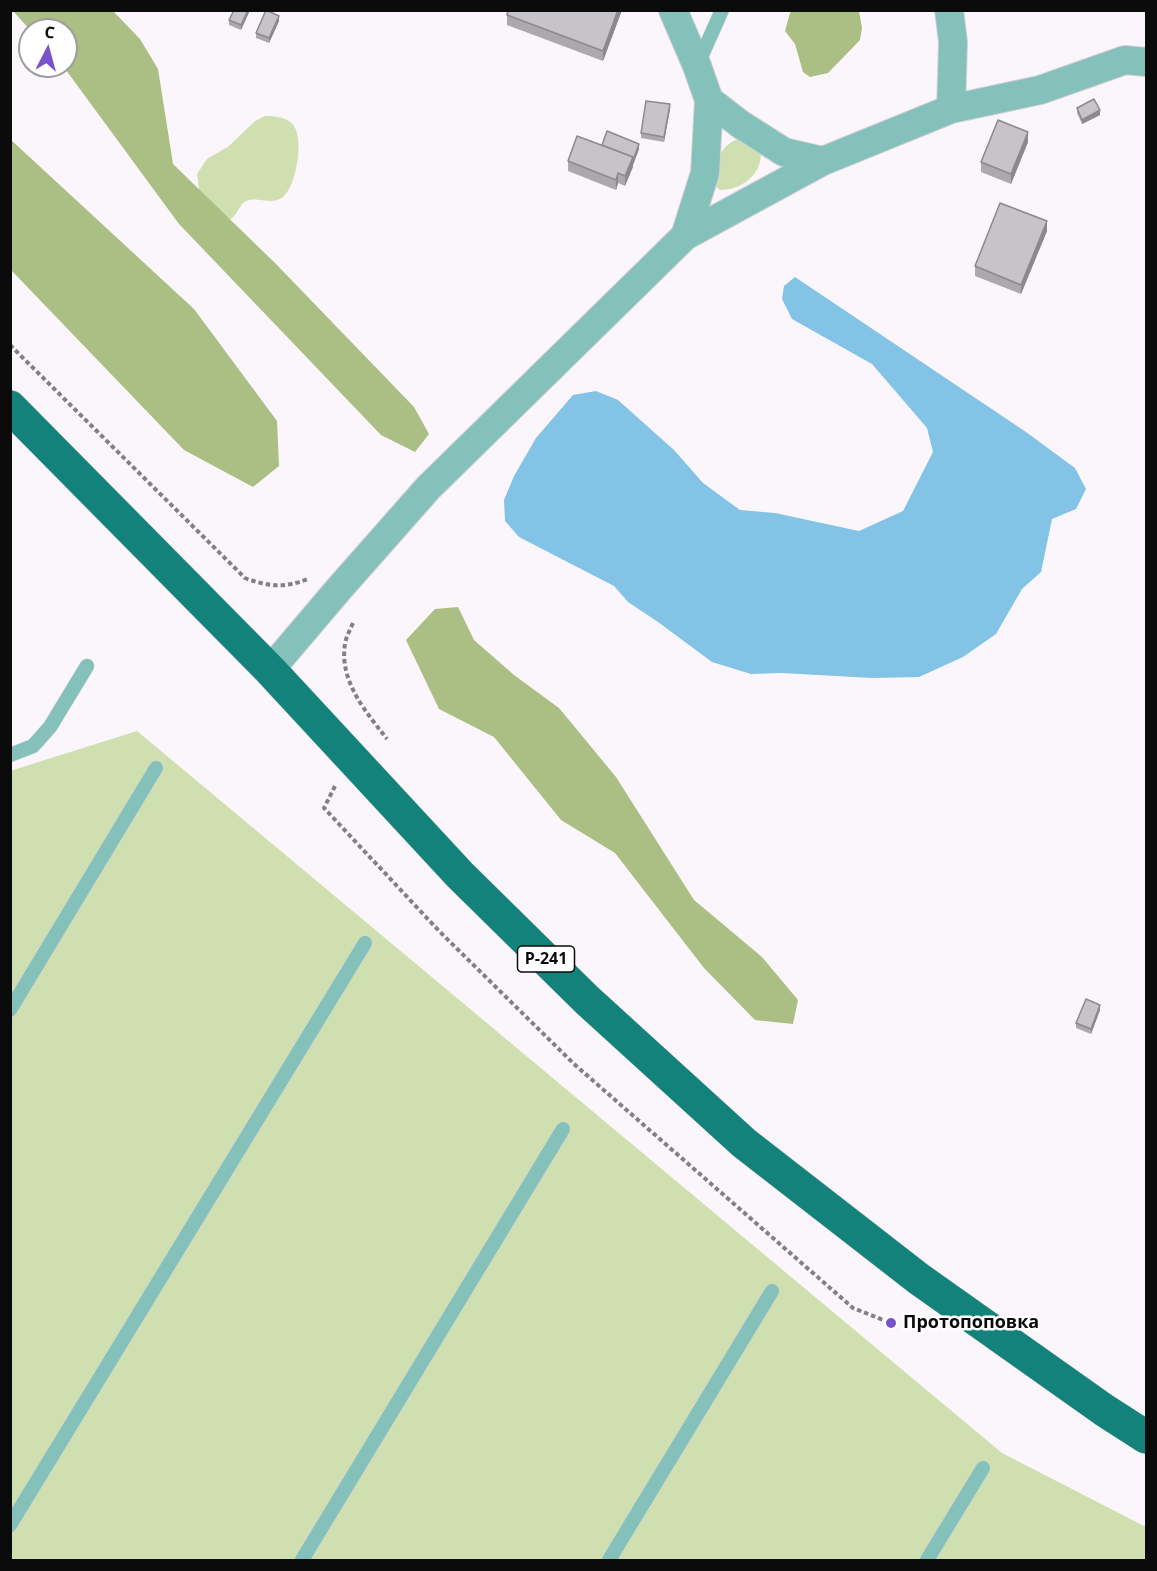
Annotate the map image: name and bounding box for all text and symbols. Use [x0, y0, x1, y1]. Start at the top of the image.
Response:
north arrow [18, 18, 78, 78]
text: С [43, 21, 56, 44]
road number: Р-241 [518, 946, 574, 972]
place label: Протопоповка [903, 1312, 1039, 1334]
marker: Протопоповка [884, 1316, 898, 1330]

